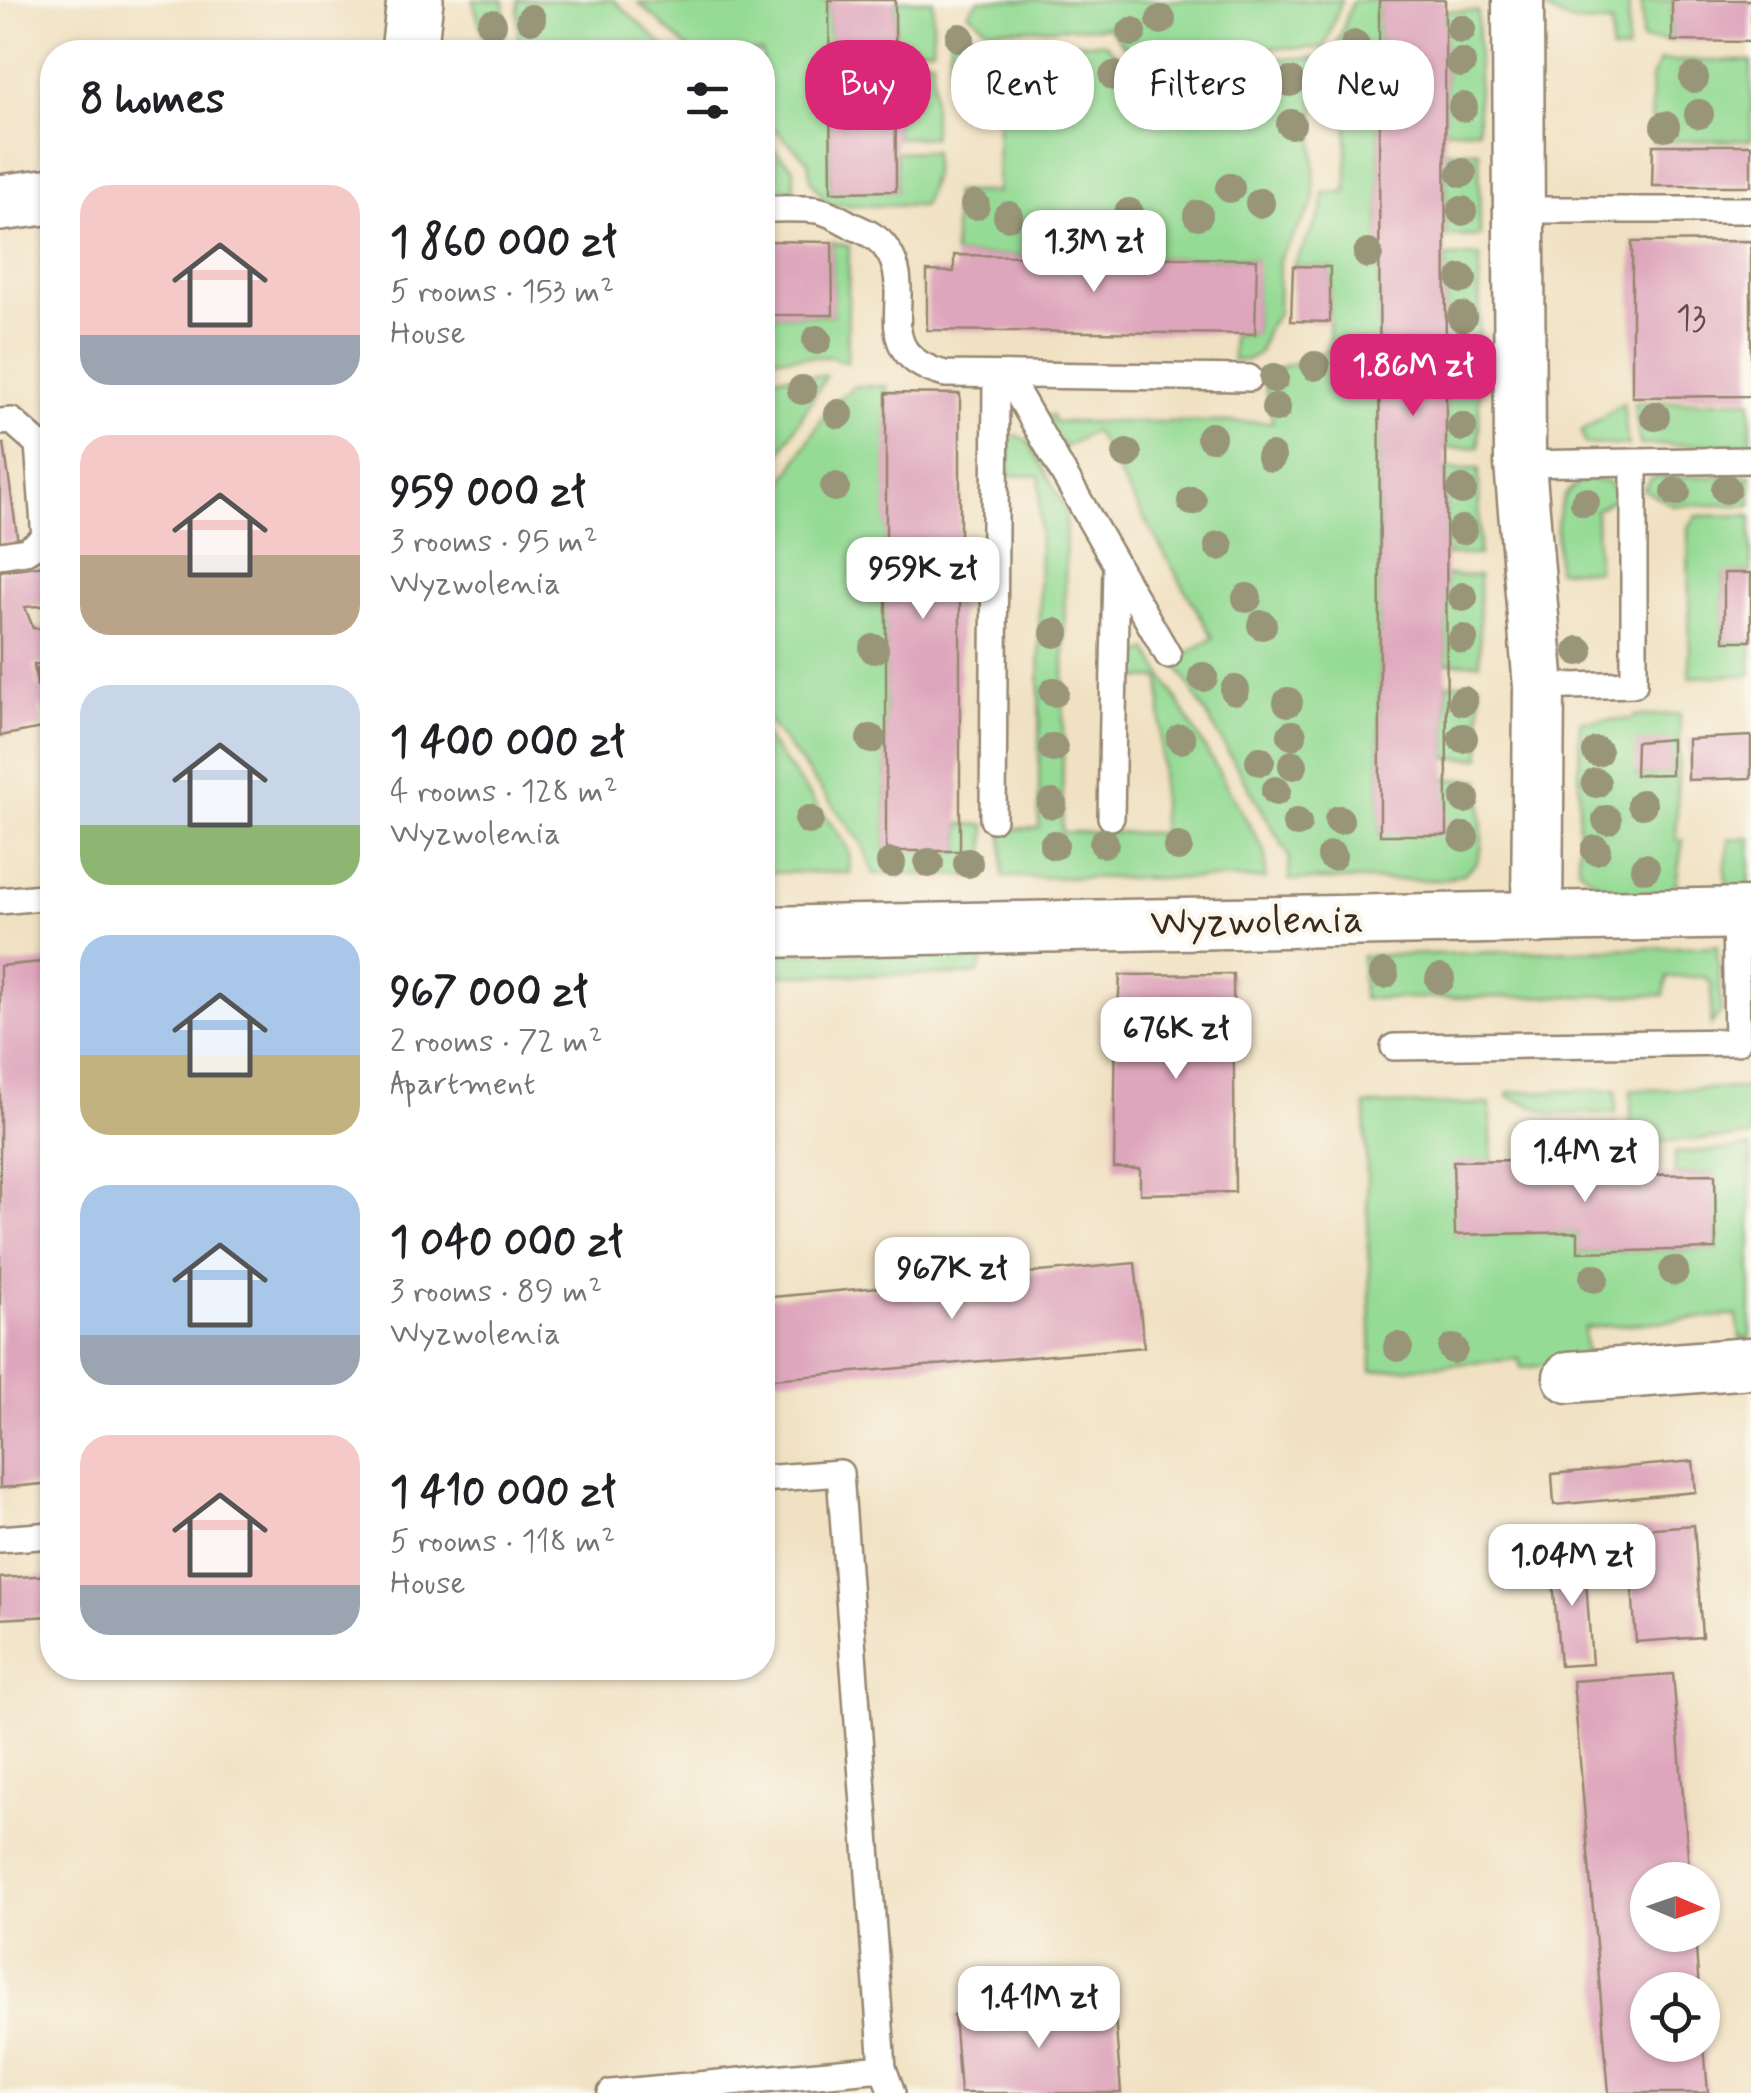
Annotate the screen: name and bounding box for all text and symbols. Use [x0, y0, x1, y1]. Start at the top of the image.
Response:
chip: Buy [805, 40, 931, 130]
chip: Rent [951, 40, 1094, 130]
chip: Filters [1114, 40, 1282, 130]
chip: New [1302, 40, 1434, 130]
text: 8 homes [80, 73, 225, 128]
icon: filters [680, 73, 735, 128]
pin: 1.3M zł [1002, 210, 1186, 295]
text: 1 860 000 zł [390, 216, 617, 271]
text: 1.3M zł [1044, 221, 1144, 263]
icon: home [160, 225, 280, 345]
text: 5 rooms · 153 m² [390, 271, 614, 313]
house number: 13 [1676, 296, 1706, 342]
text: House [390, 313, 466, 355]
pin: 1.86M zł [1310, 334, 1516, 419]
text: 1.86M zł [1352, 345, 1474, 387]
text: 959 000 zł [390, 466, 586, 521]
icon: home [160, 475, 280, 595]
text: 3 rooms · 95 m² [390, 521, 598, 563]
pin: 959K zł [831, 537, 1015, 622]
text: 959K zł [869, 548, 977, 590]
text: Wyzwolenia [390, 563, 561, 605]
text: 1 400 000 zł [390, 716, 625, 771]
icon: home [160, 725, 280, 845]
text: 4 rooms · 128 m² [390, 771, 618, 813]
text: Wyzwolenia [390, 813, 561, 855]
street label: Wyzwolenia [1150, 894, 1364, 950]
text: 967 000 zł [390, 966, 588, 1021]
icon: home [160, 975, 280, 1095]
pin: 676K zł [1084, 997, 1268, 1082]
text: 676K zł [1123, 1008, 1229, 1050]
text: 2 rooms · 72 m² [390, 1021, 603, 1063]
text: Apartment [390, 1063, 535, 1105]
pin: 1.4M zł [1493, 1120, 1677, 1205]
text: 1.4M zł [1533, 1131, 1637, 1173]
text: 1 040 000 zł [390, 1216, 623, 1271]
icon: home [160, 1225, 280, 1345]
pin: 967K zł [860, 1237, 1044, 1322]
text: 967K zł [897, 1248, 1007, 1290]
text: 3 rooms · 89 m² [390, 1271, 602, 1313]
text: Wyzwolenia [390, 1313, 561, 1355]
text: 1 410 000 zł [390, 1466, 616, 1521]
icon: home [160, 1475, 280, 1595]
text: 5 rooms · 118 m² [390, 1521, 615, 1563]
pin: 1.04M zł [1469, 1524, 1675, 1609]
text: 1.04M zł [1510, 1535, 1634, 1577]
text: House [390, 1563, 466, 1605]
north arrow [1630, 1862, 1720, 1952]
map controls [1630, 1862, 1720, 2062]
pin: 1.41M zł [936, 1966, 1142, 2051]
button: locate [1630, 1972, 1720, 2062]
text: 1.41M zł [980, 1977, 1098, 2019]

